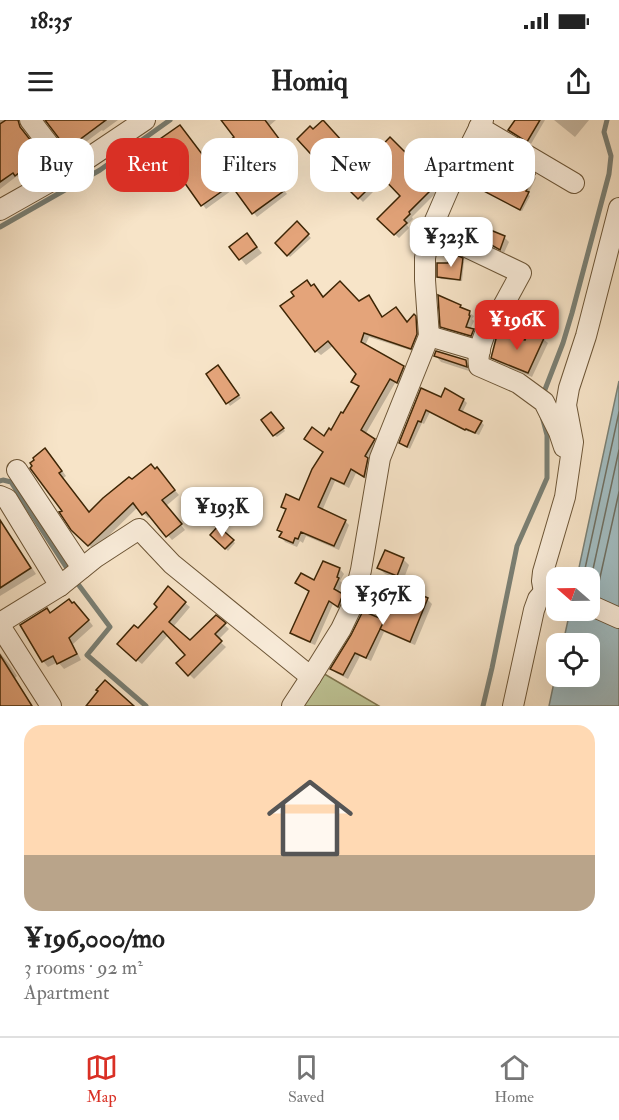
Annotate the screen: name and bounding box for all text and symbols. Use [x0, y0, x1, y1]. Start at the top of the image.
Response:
text: 18:35 [30, 7, 72, 35]
icon: menu [24, 65, 57, 98]
text: Homiq [271, 65, 348, 98]
icon: share [562, 65, 595, 98]
chip: Buy [18, 138, 94, 192]
chip: Rent [106, 138, 189, 192]
chip: Filters [201, 138, 298, 192]
chip: New [310, 138, 392, 192]
chip: Apartment [404, 138, 535, 192]
pin: ¥323K [409, 217, 493, 268]
text: ¥323K [424, 224, 478, 249]
pin: ¥196K [475, 300, 559, 351]
text: ¥196K [489, 307, 545, 332]
pin: ¥193K [180, 487, 264, 538]
text: ¥193K [195, 494, 249, 519]
north arrow [546, 567, 600, 621]
map controls [546, 567, 600, 687]
pin: ¥367K [341, 575, 425, 626]
text: ¥367K [355, 582, 411, 607]
button: locate [546, 633, 600, 687]
icon: home [256, 764, 364, 872]
text: ¥196,000/mo [24, 923, 165, 955]
text: 3 rooms · 92 m² [24, 955, 143, 980]
text: Apartment [24, 980, 109, 1005]
tab: Map [85, 1051, 118, 1107]
tab: Saved [288, 1051, 324, 1107]
tab: Home [494, 1051, 534, 1107]

